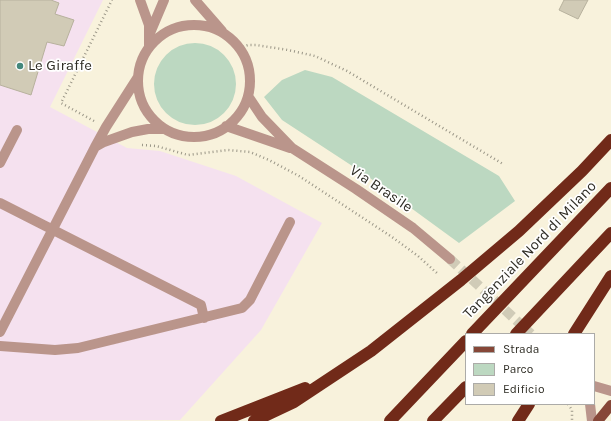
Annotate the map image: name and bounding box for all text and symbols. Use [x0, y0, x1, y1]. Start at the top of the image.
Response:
place label: Le Giraffe [28, 57, 92, 75]
marker: Le Giraffe [15, 61, 25, 71]
street label: Via Brasile [346, 161, 416, 217]
street label: Tangenziale Nord di Milano [460, 178, 600, 322]
legend [465, 333, 595, 405]
text: Strada [503, 342, 539, 356]
text: Parco [503, 362, 533, 376]
text: Edificio [503, 382, 544, 396]

